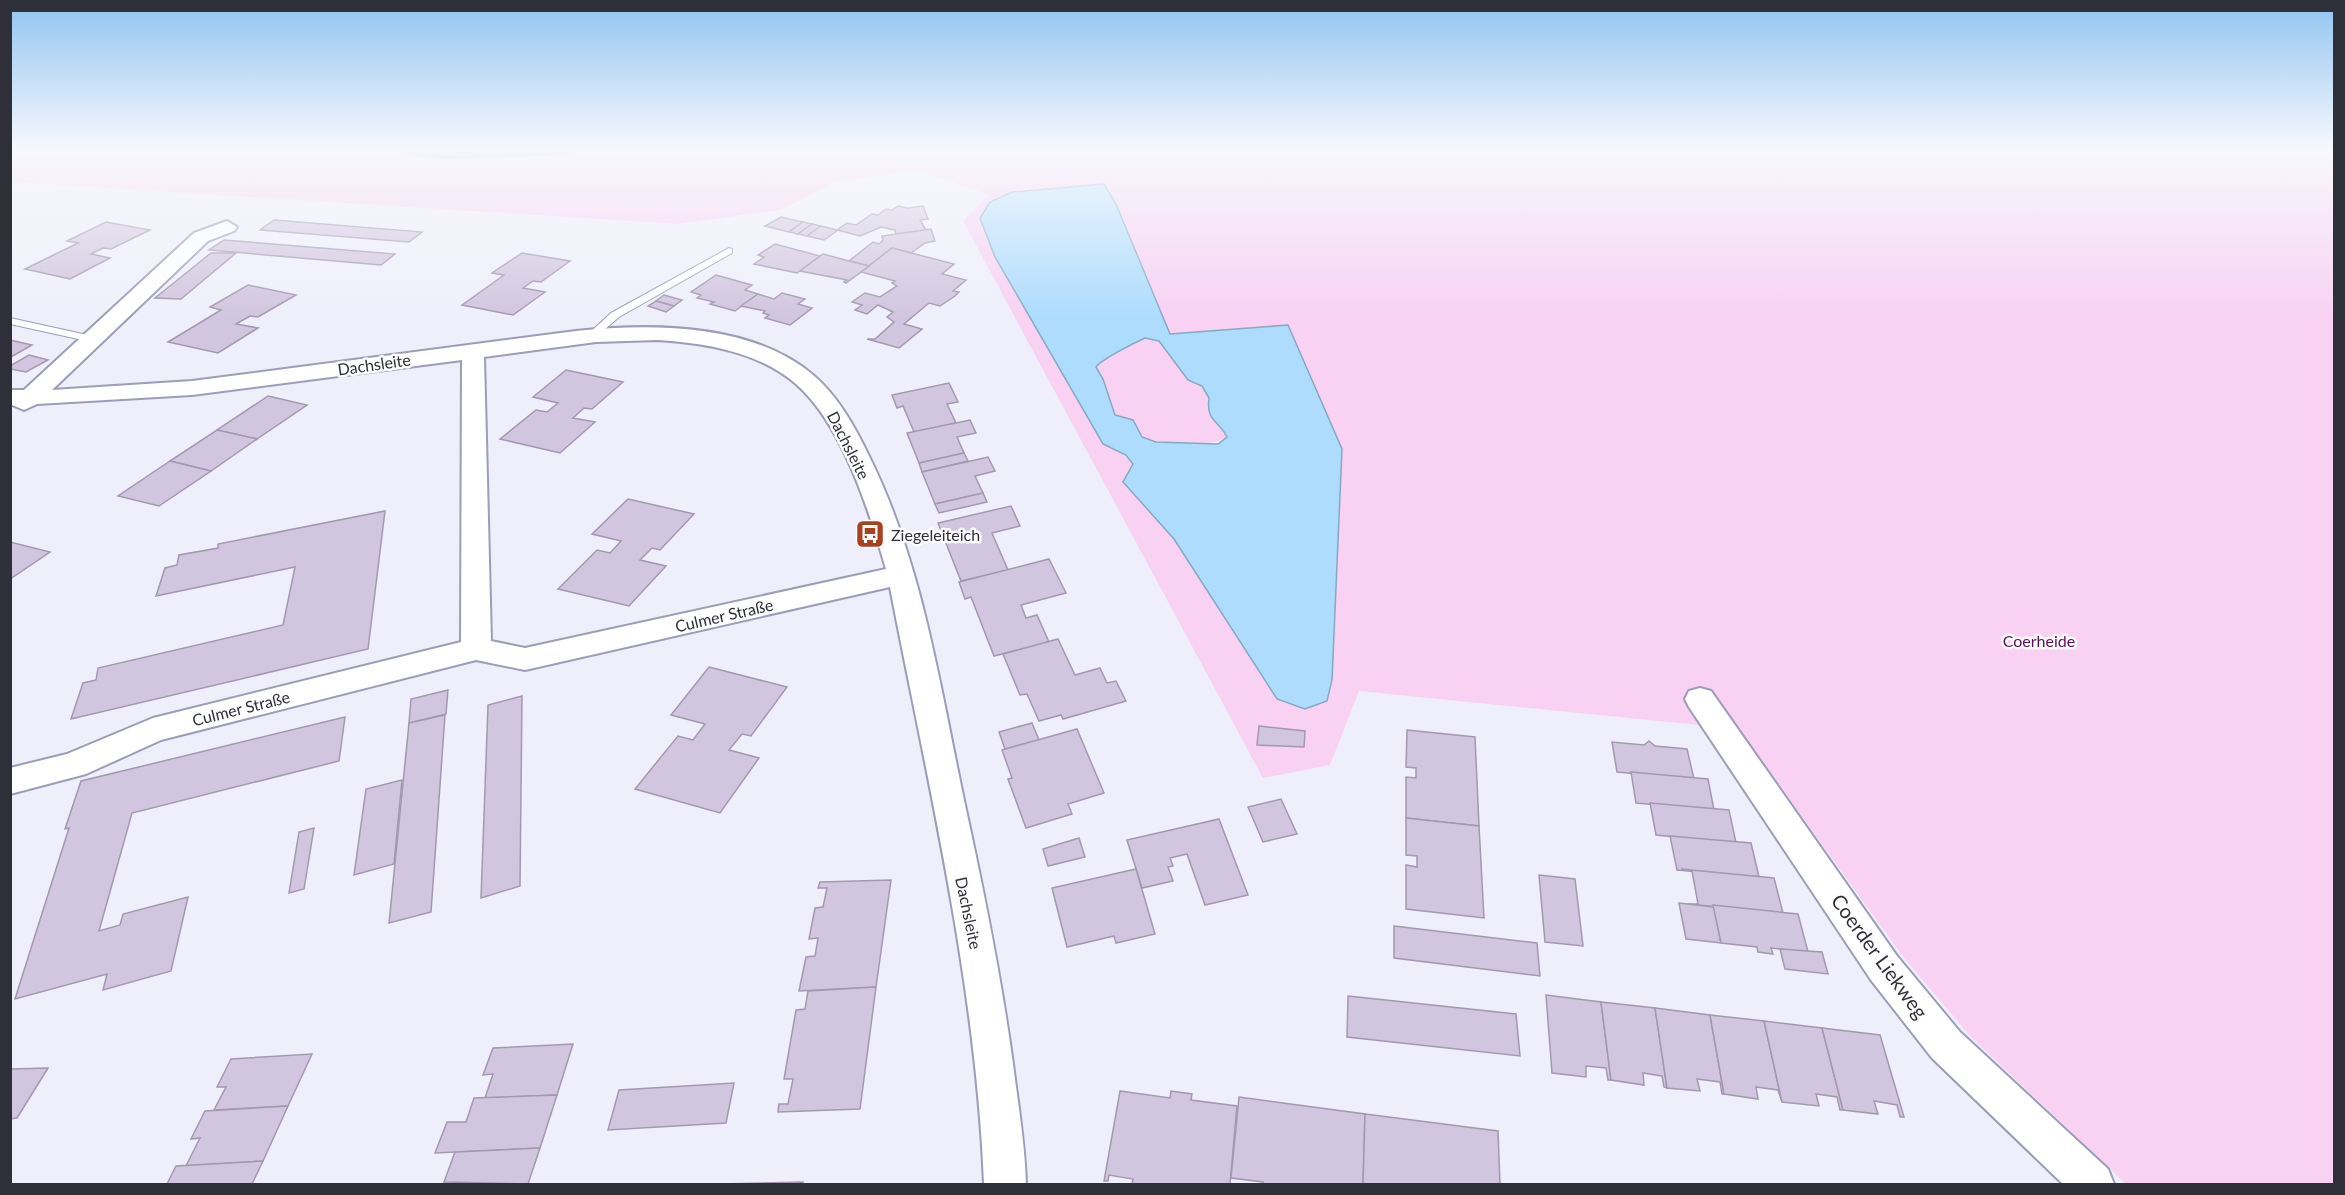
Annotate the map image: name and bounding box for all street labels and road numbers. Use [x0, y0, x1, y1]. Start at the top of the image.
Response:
street label: Dachsleite [336, 349, 412, 379]
street label: Dachsleite [824, 408, 874, 482]
street label: Culmer Straße [673, 595, 775, 635]
street label: Culmer Straße [190, 687, 292, 729]
street label: Dachsleite [952, 875, 986, 951]
street label: Coerder Liekweg [1827, 889, 1933, 1023]

